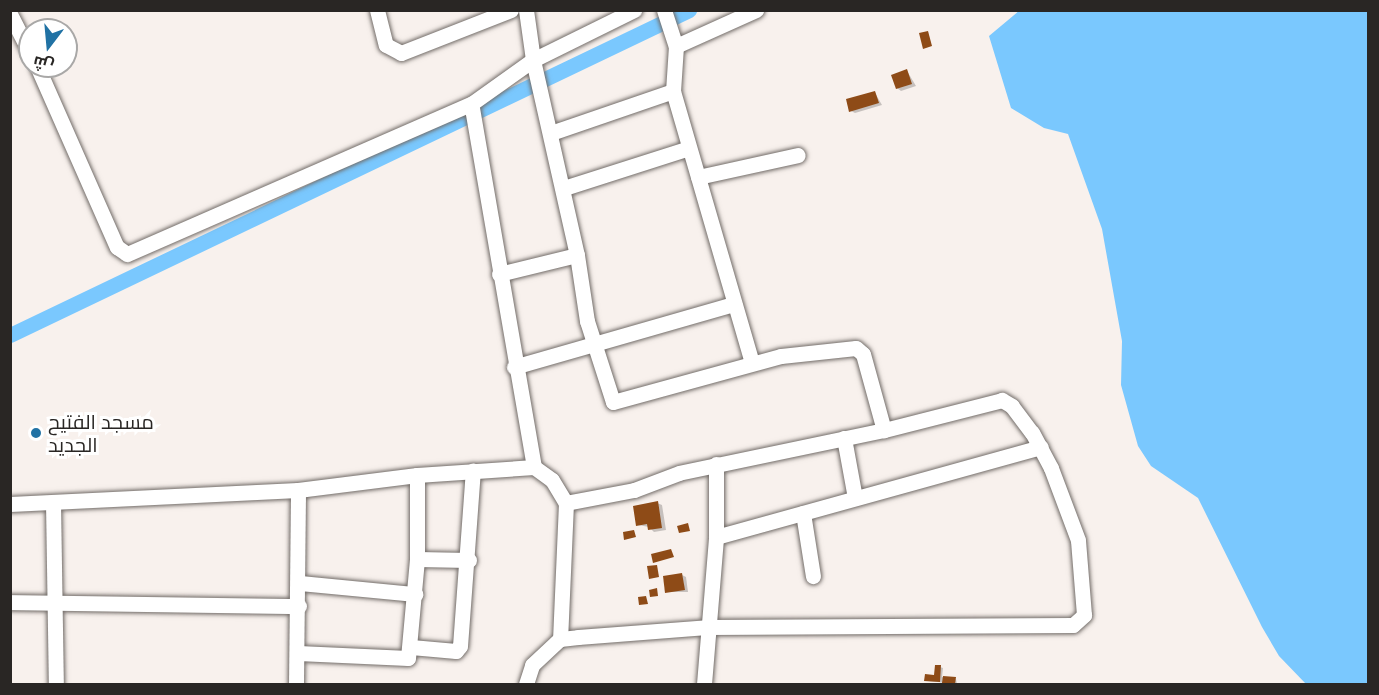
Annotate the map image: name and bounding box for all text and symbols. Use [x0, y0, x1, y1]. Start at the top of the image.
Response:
north arrow [18, 18, 78, 78]
text: ش [31, 50, 56, 77]
place label: مسجد الفتيح الجديد [48, 410, 154, 457]
marker: مسجد الفتيح الجديد [29, 426, 43, 440]

